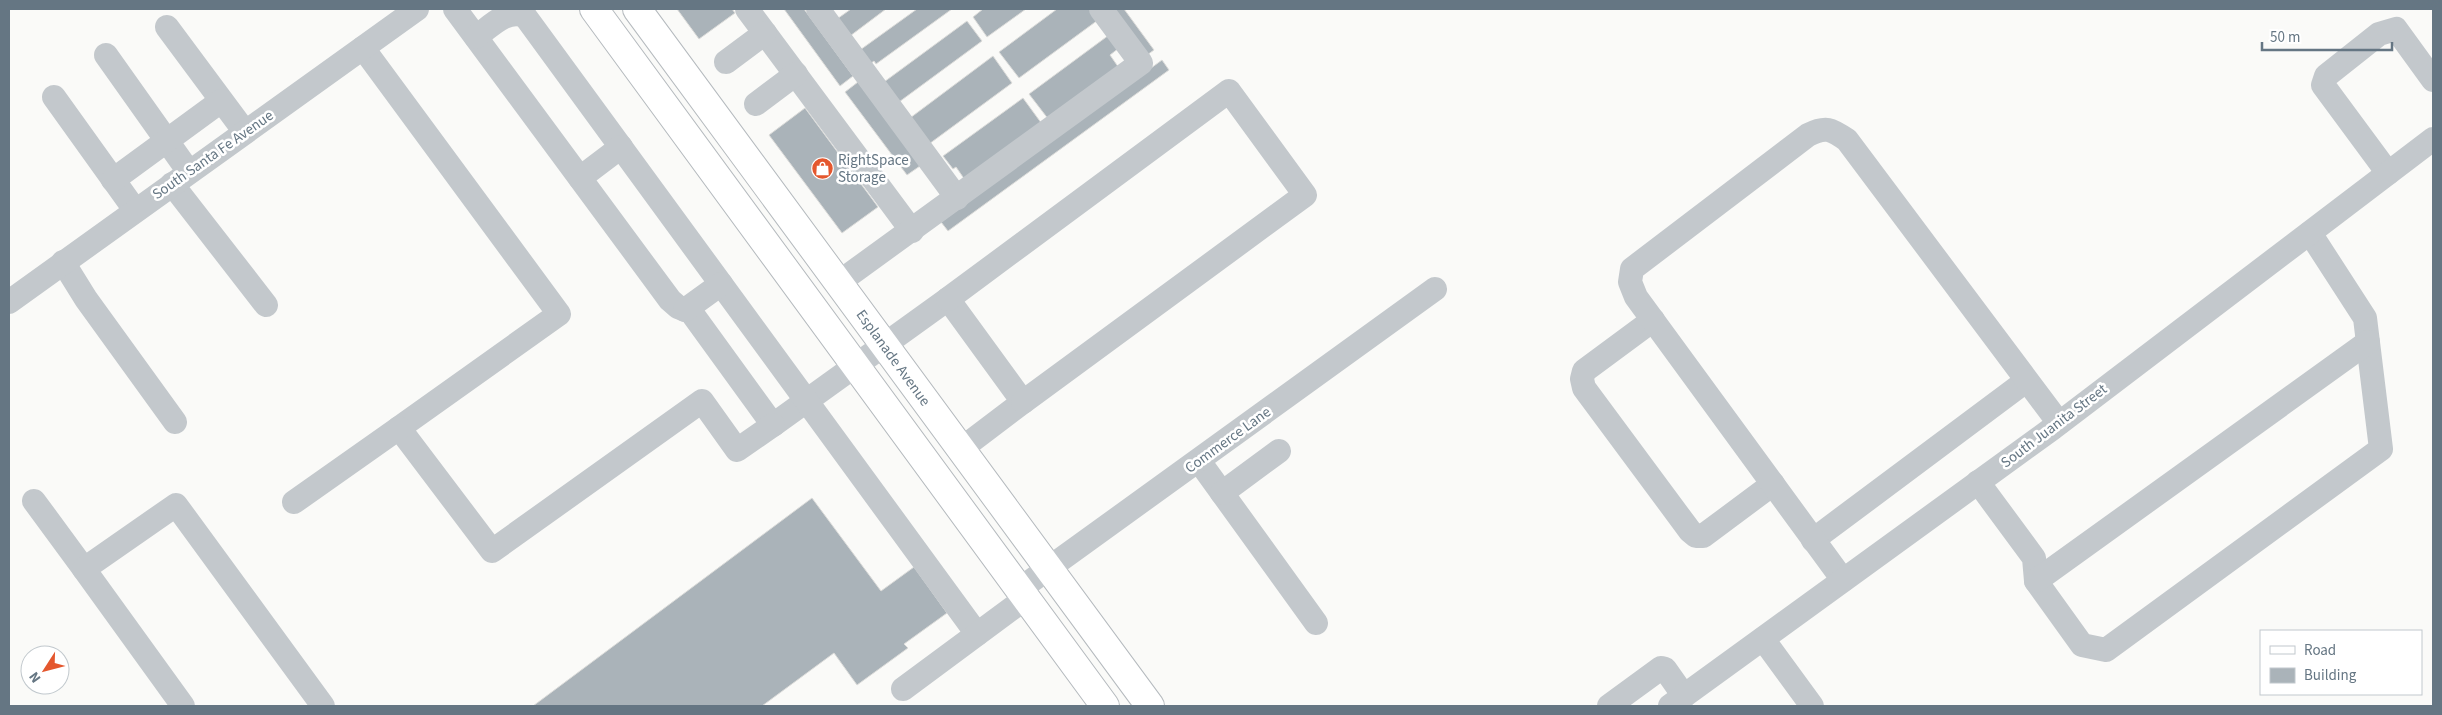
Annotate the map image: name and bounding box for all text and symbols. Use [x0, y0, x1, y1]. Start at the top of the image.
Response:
scale bar [2262, 20, 2392, 52]
text: 50 m [2270, 27, 2300, 48]
street label: South Santa Fe Avenue [148, 105, 278, 205]
place label: RightSpace Storage [838, 150, 909, 188]
shop icon: RightSpace Storage [810, 157, 834, 181]
street label: Esplanade Avenue [851, 305, 935, 411]
street label: South Juanita Street [1996, 379, 2112, 473]
street label: Commerce Lane [1181, 402, 1275, 478]
legend [2260, 630, 2422, 695]
text: Road [2304, 640, 2336, 661]
north arrow [20, 645, 70, 695]
text: Building [2304, 665, 2357, 686]
text: N [24, 667, 46, 687]

